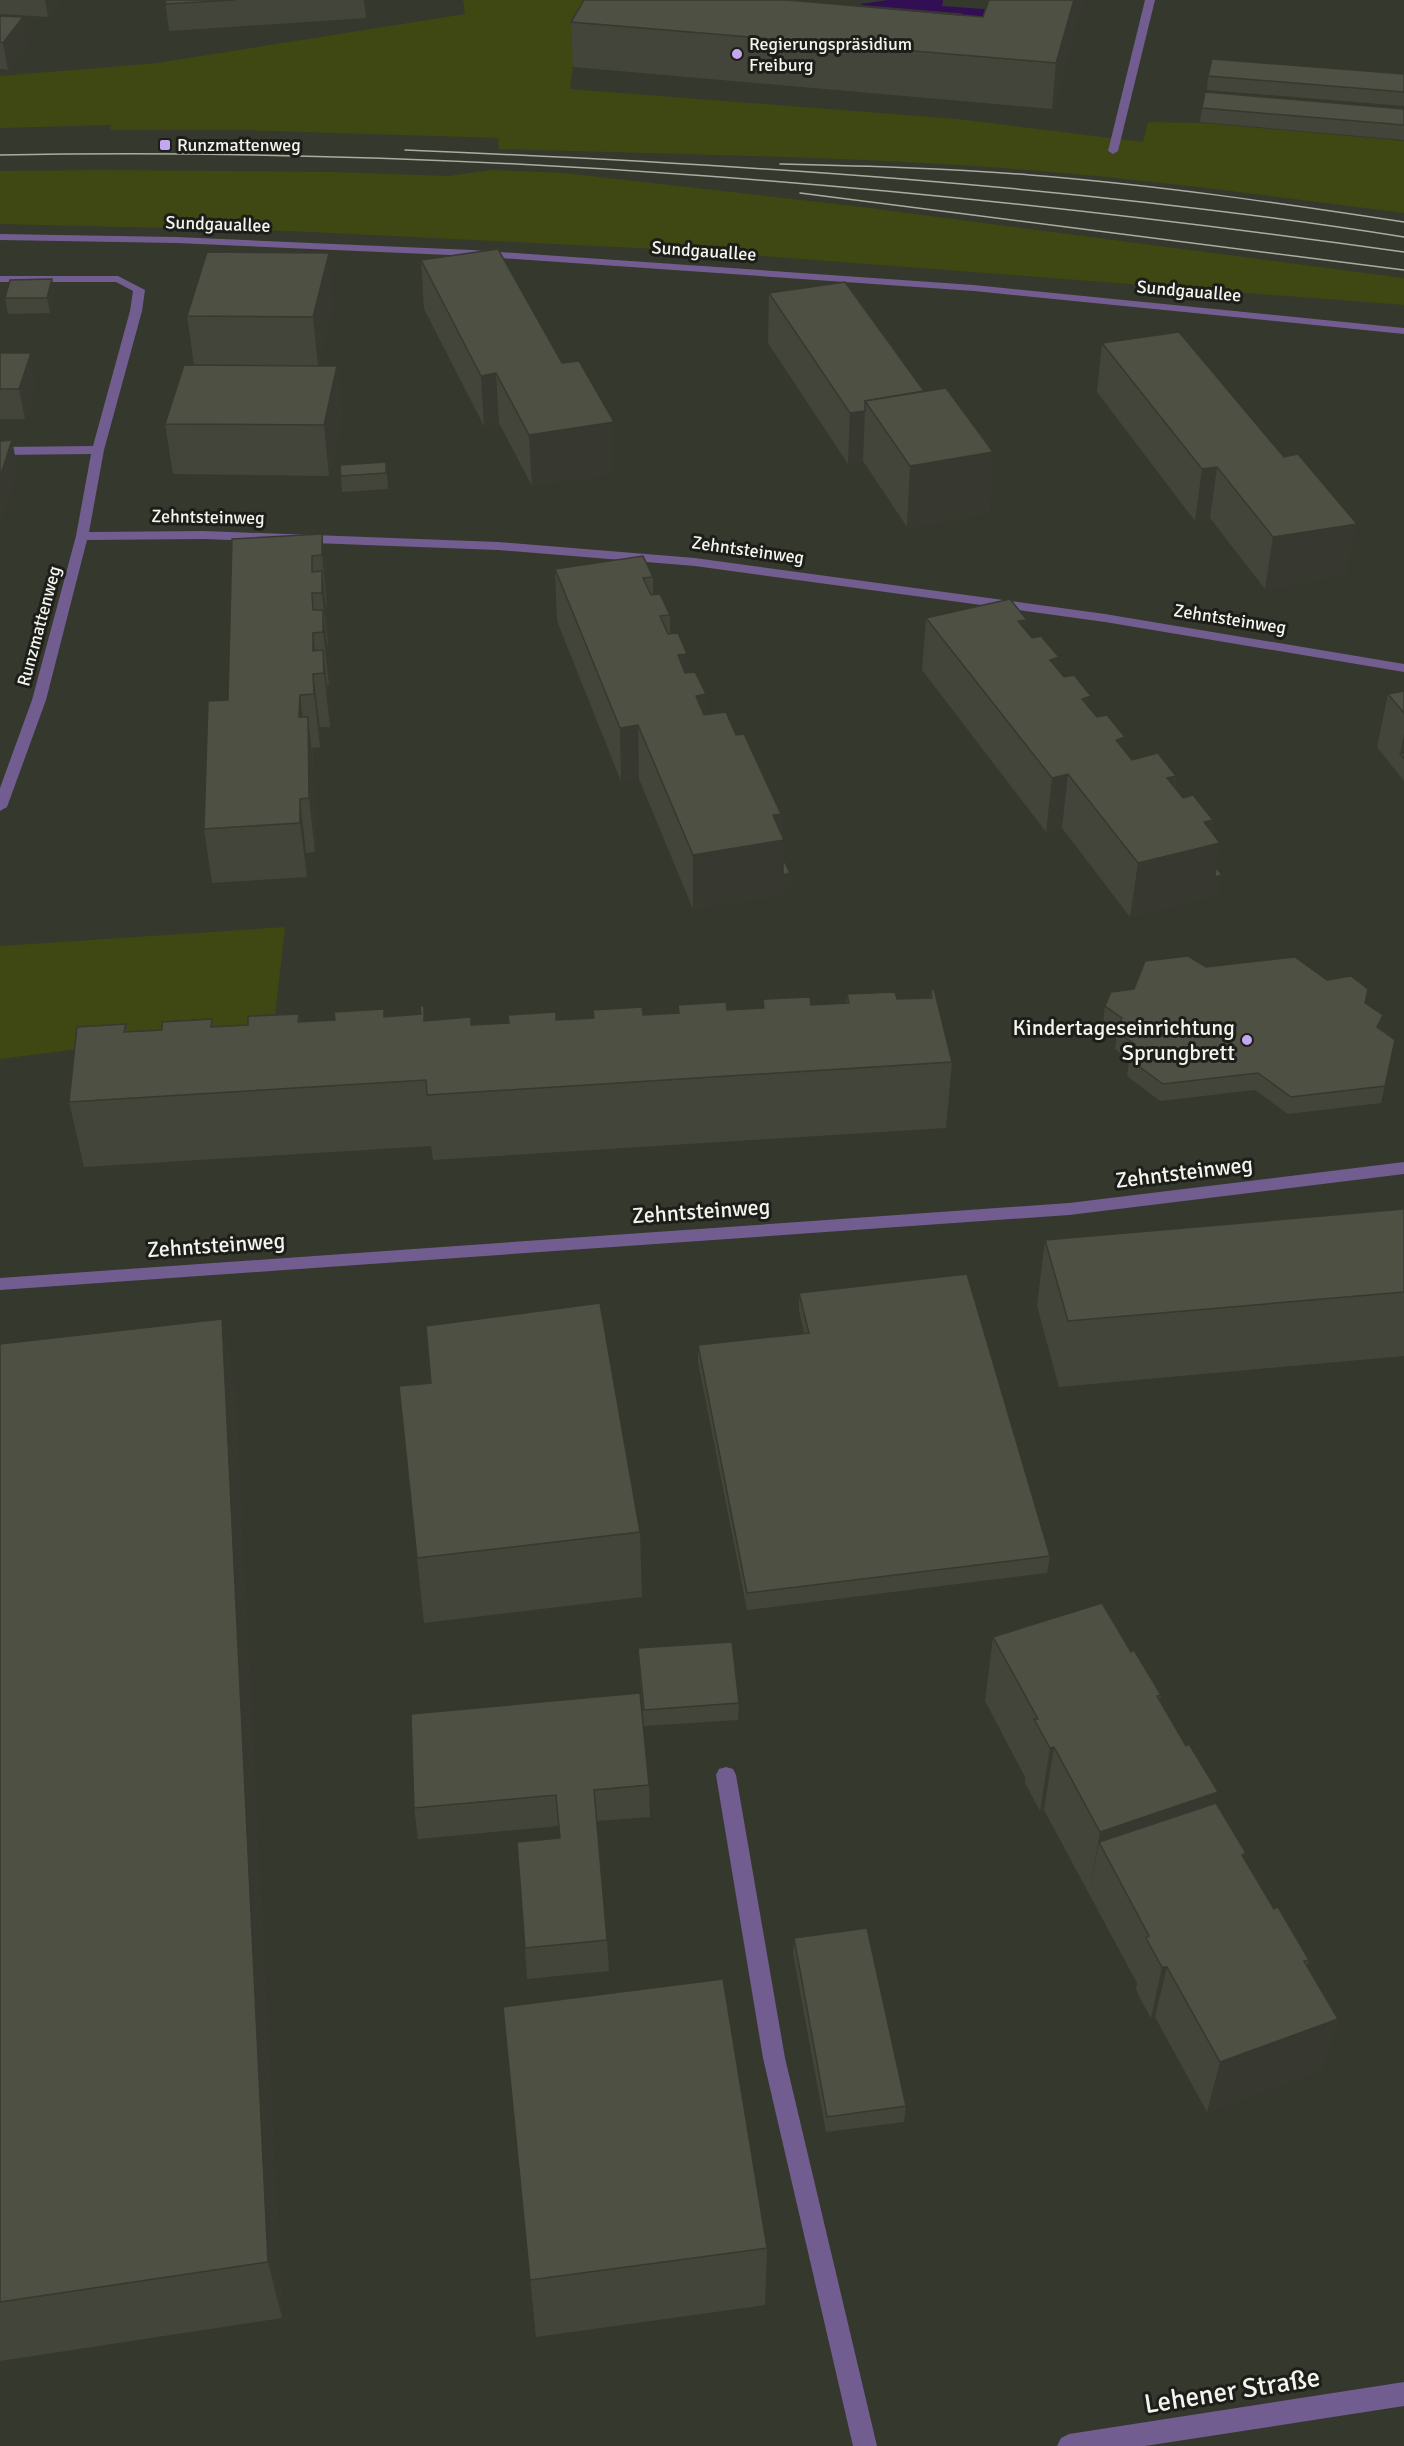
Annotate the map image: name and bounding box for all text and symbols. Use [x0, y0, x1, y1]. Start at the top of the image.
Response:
place label: Regierungspräsidium Freiburg [749, 33, 912, 76]
marker: Regierungspräsidium Freiburg [730, 47, 744, 61]
place label: Runzmattenweg [177, 134, 301, 156]
marker: Runzmattenweg [158, 138, 172, 152]
street label: Sundgauallee [165, 211, 271, 237]
street label: Sundgauallee [651, 236, 757, 266]
street label: Sundgauallee [1136, 275, 1242, 307]
street label: Zehntsteinweg [151, 505, 265, 529]
street label: Zehntsteinweg [690, 531, 806, 569]
street label: Runzmattenweg [12, 563, 66, 689]
street label: Zehntsteinweg [1172, 599, 1288, 639]
place label: Kindertageseinrichtung Sprungbrett [1013, 1014, 1235, 1066]
marker: Kindertageseinrichtung Sprungbrett [1240, 1033, 1254, 1047]
street label: Zehntsteinweg [1114, 1150, 1254, 1194]
street label: Zehntsteinweg [631, 1193, 771, 1229]
street label: Zehntsteinweg [146, 1227, 286, 1263]
street label: Lehener Straße [1142, 2361, 1322, 2421]

